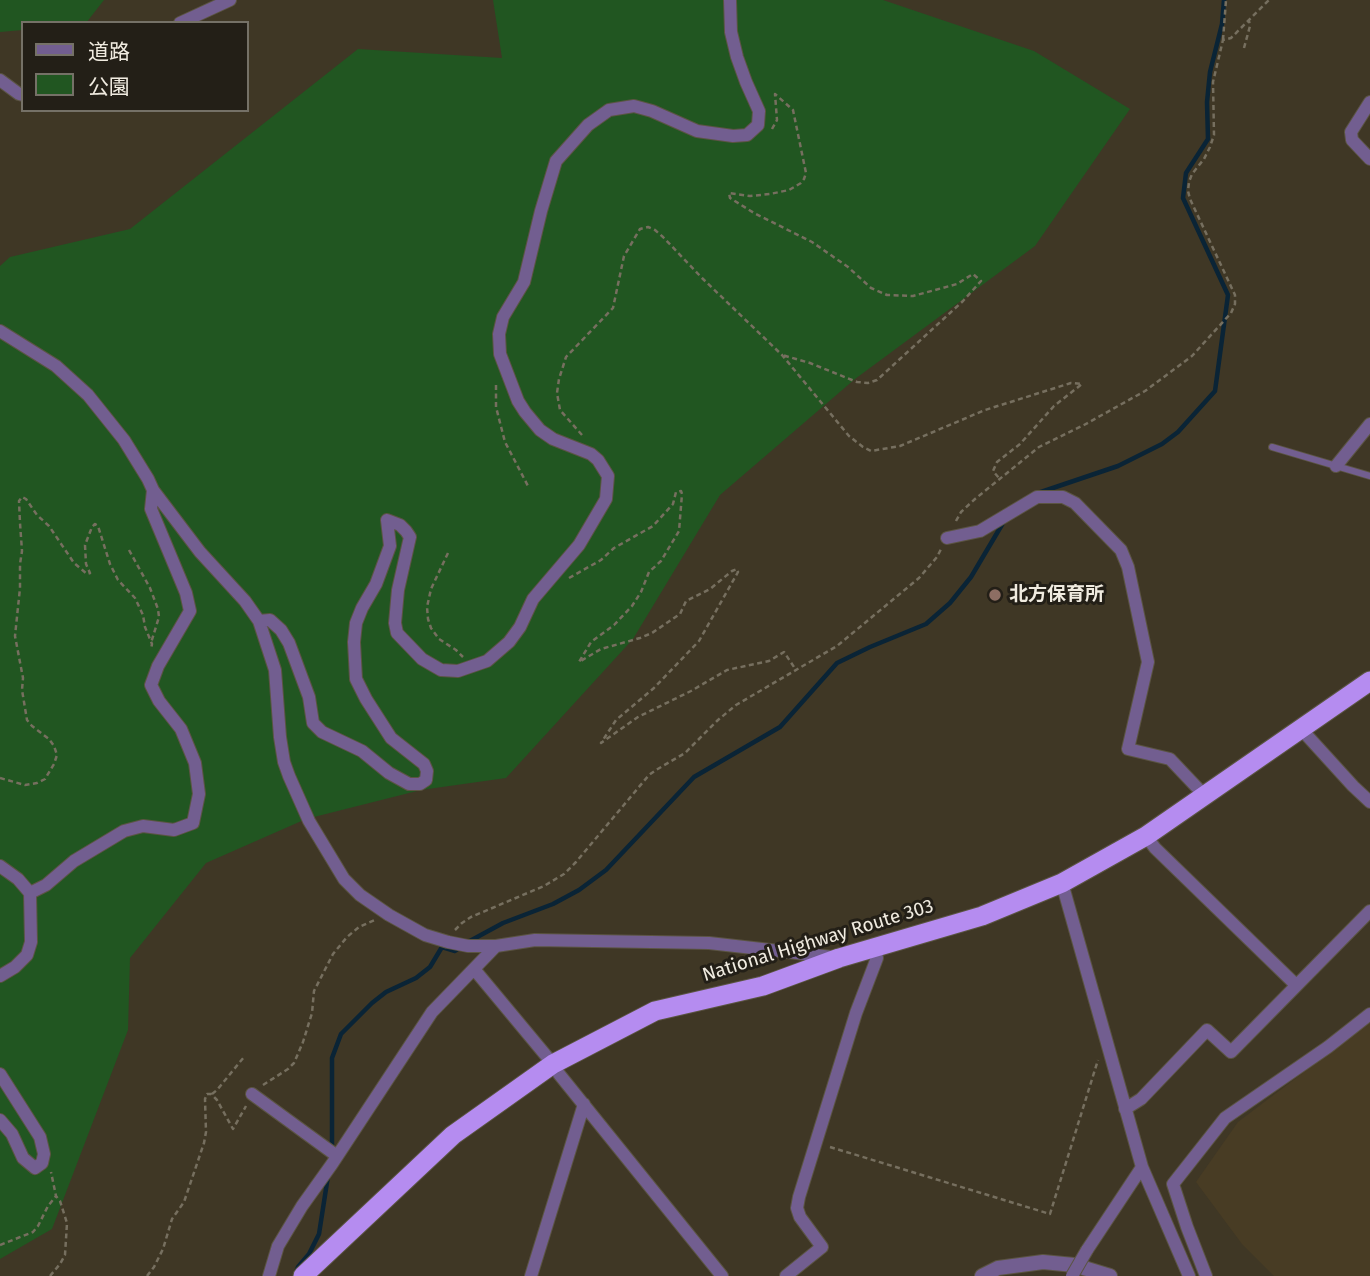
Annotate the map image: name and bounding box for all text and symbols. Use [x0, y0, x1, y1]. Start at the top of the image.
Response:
legend [21, 21, 248, 112]
text: 道路 [88, 39, 130, 65]
text: 公園 [88, 74, 130, 100]
place label: 北方保育所 [1009, 584, 1104, 606]
marker: 北方保育所 [987, 587, 1003, 603]
street label: National Highway Route 303 [700, 895, 936, 987]

